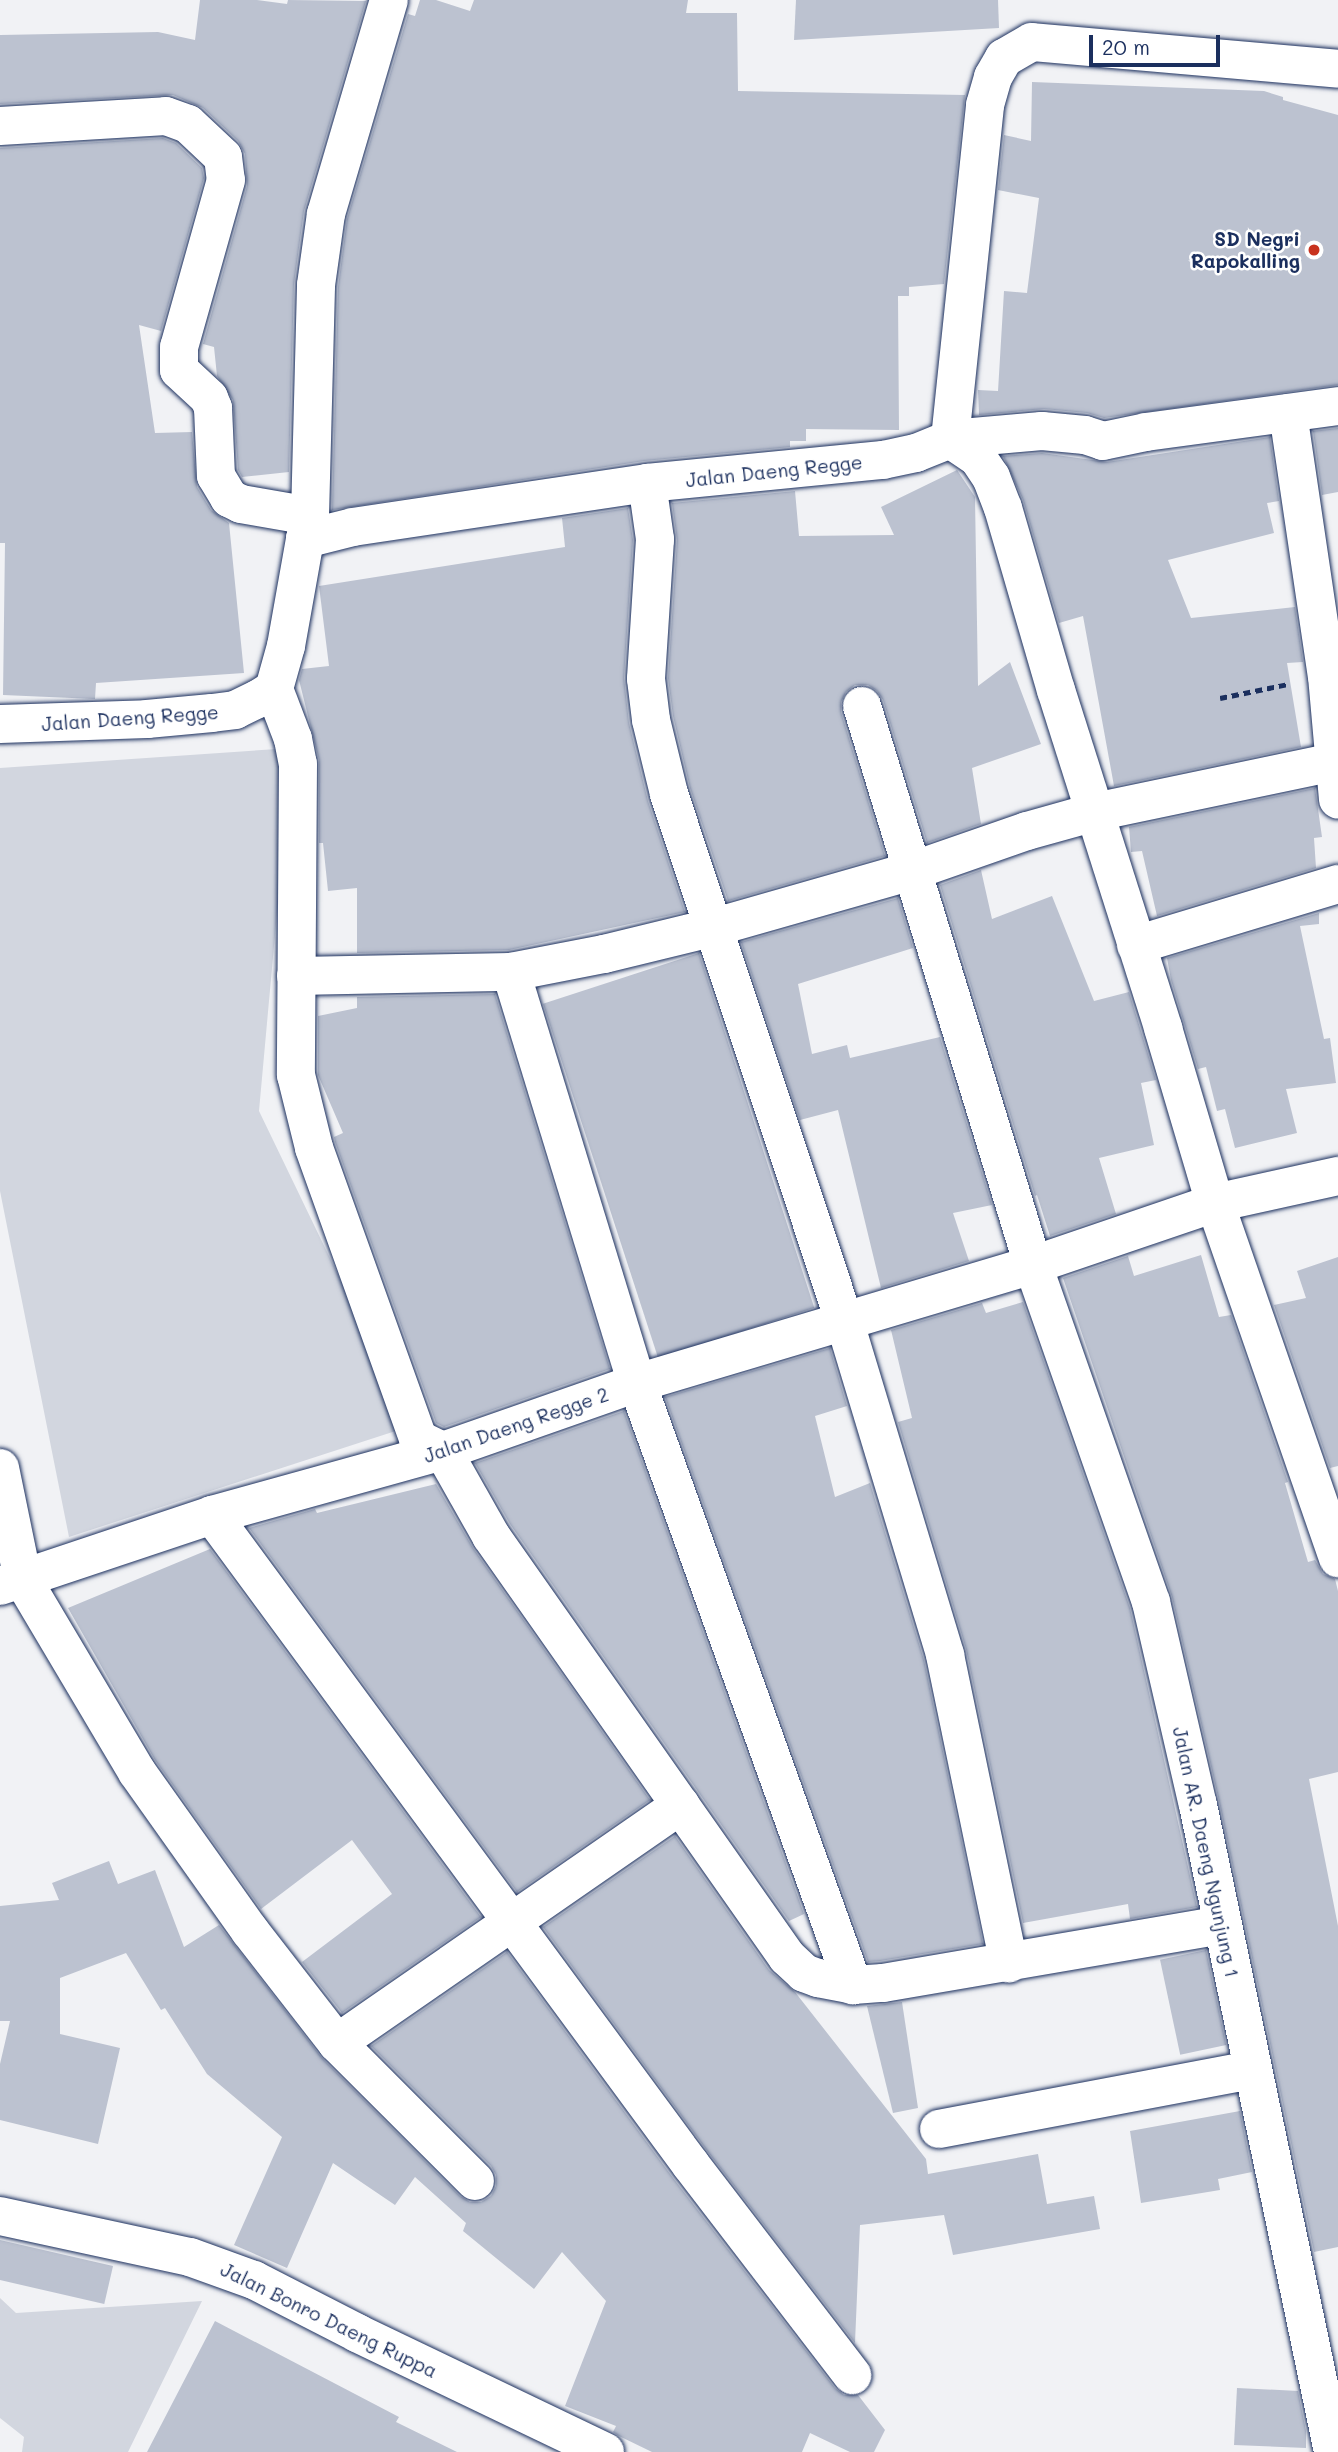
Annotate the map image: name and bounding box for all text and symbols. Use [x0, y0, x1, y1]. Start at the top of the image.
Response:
scale bar [1093, 21, 1224, 65]
text: 20 m [1102, 33, 1150, 60]
place label: SD Negri Rapokalling [1191, 228, 1300, 272]
marker: SD Negri Rapokalling [1306, 242, 1322, 258]
street label: Jalan Daeng Regge [685, 450, 863, 492]
street label: Jalan Daeng Regge [41, 700, 219, 736]
street label: Jalan Daeng Regge 2 [420, 1383, 612, 1467]
street label: Jalan AR. Daeng Ngunjung 1 [1168, 1725, 1244, 1979]
street label: Jalan Bonro Daeng Ruppa [217, 2258, 441, 2382]

